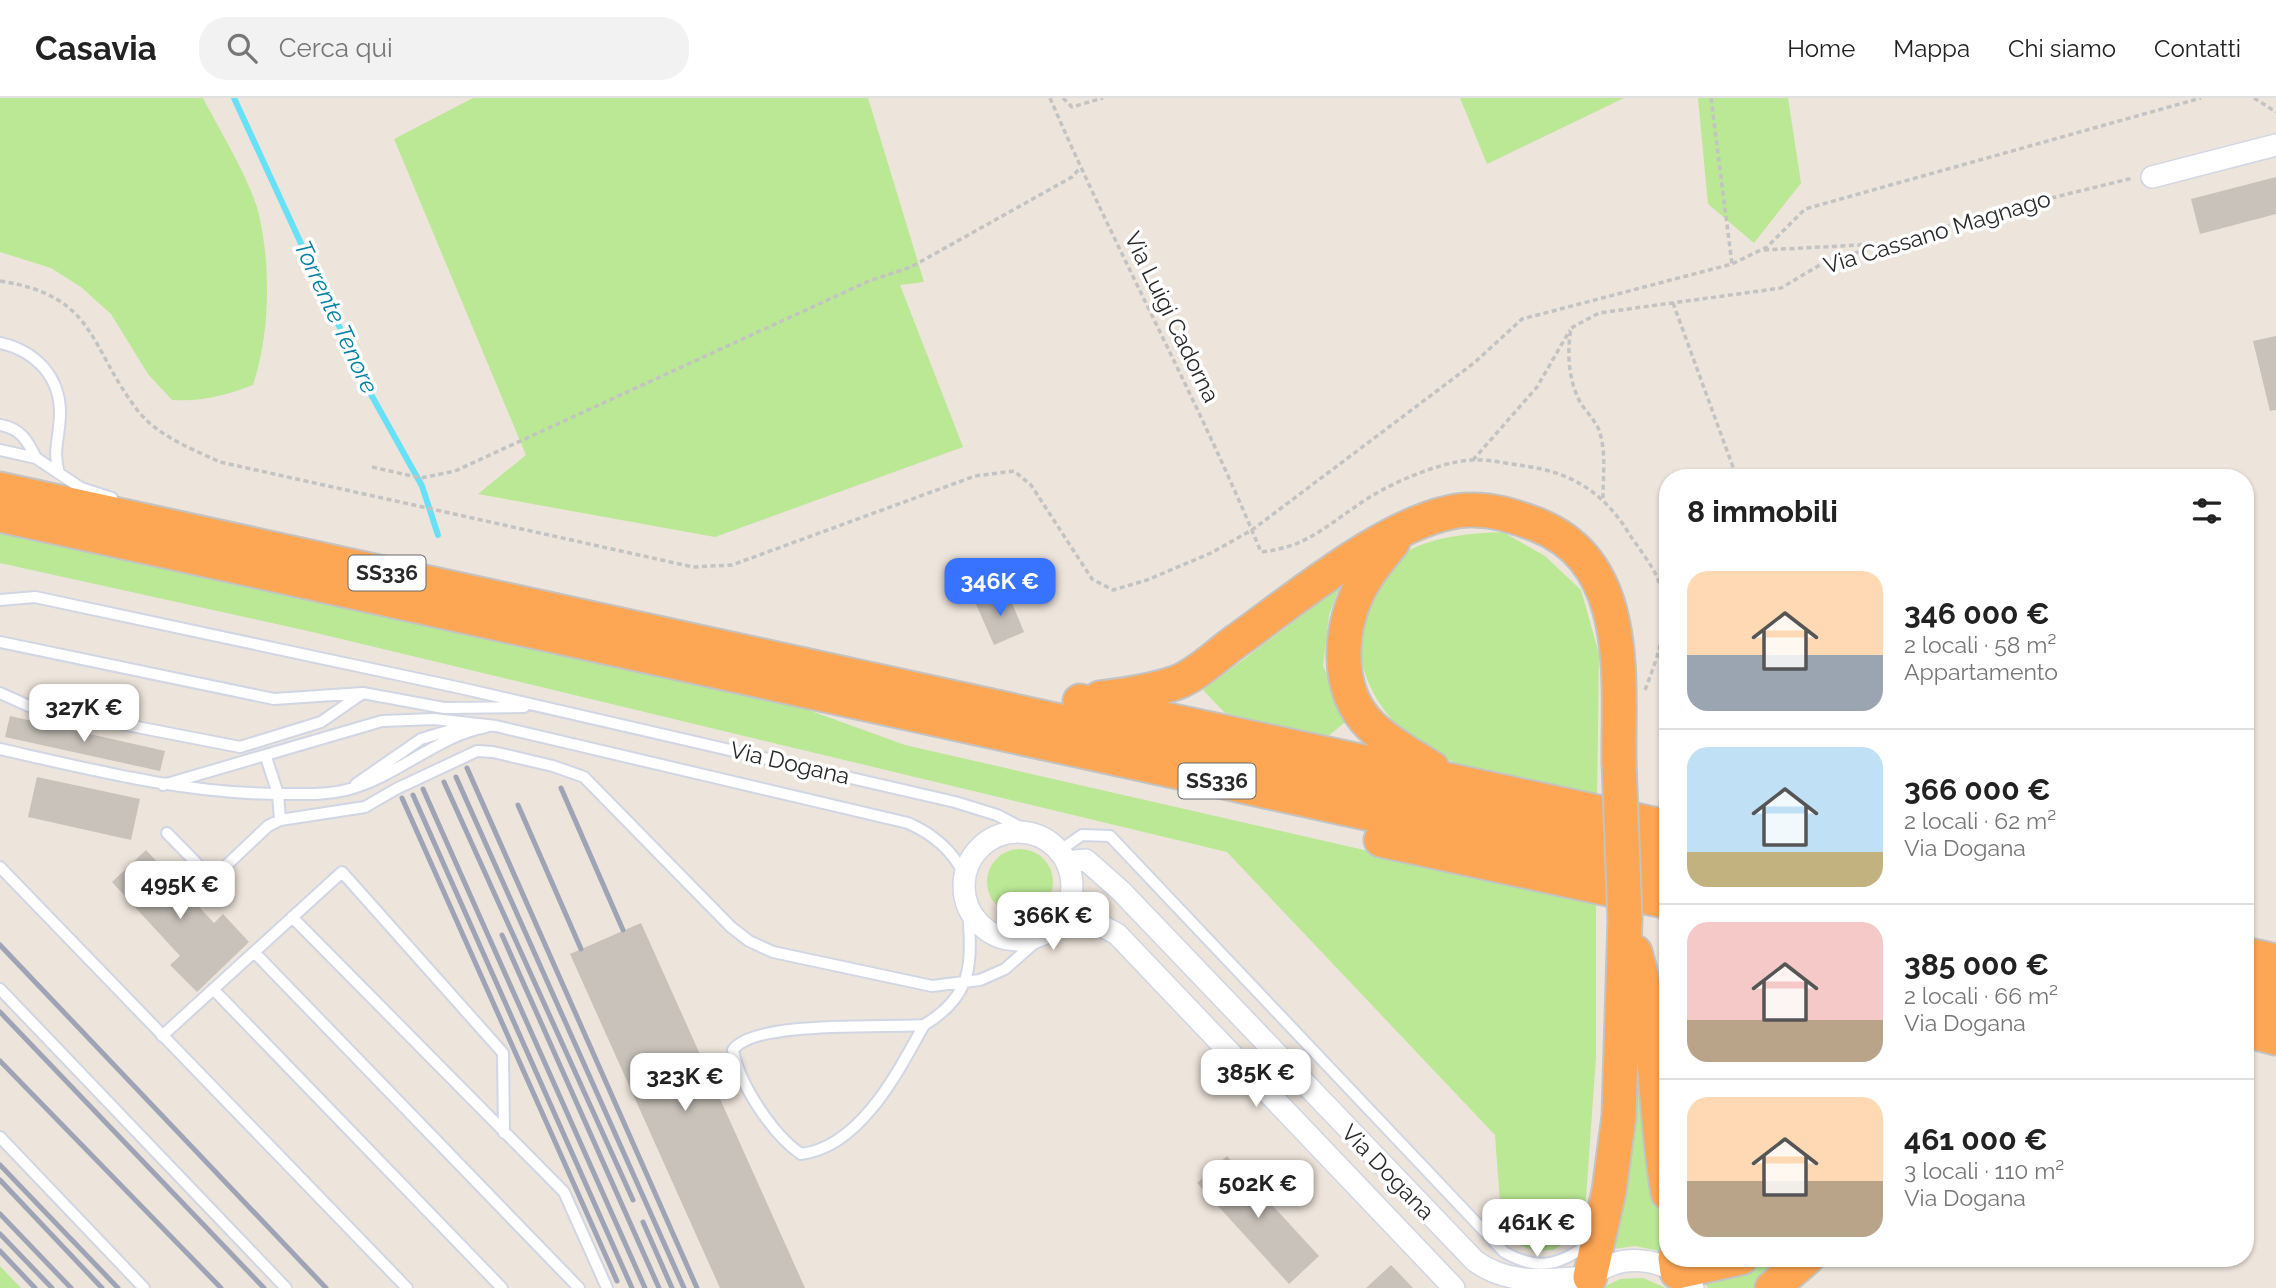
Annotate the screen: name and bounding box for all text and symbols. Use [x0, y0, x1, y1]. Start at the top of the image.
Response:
search box [199, 17, 689, 80]
text: Casavia [35, 29, 157, 68]
icon: search [223, 29, 261, 67]
text: Cerca qui [279, 33, 393, 63]
text: Home [1787, 34, 1855, 63]
text: Mappa [1893, 34, 1970, 63]
text: Chi siamo [2008, 34, 2116, 63]
text: Contatti [2154, 34, 2241, 63]
street label: Via Cassano Magnago [1820, 184, 2054, 279]
street label: Via Luigi Cadorna [1119, 227, 1225, 407]
water label: Torrente Tenore [288, 236, 385, 398]
icon: filters [2188, 492, 2226, 530]
text: 8 immobili [1687, 494, 1838, 529]
road number: SS336 [348, 556, 426, 590]
pin: 346K € [943, 559, 1057, 618]
text: 346K € [961, 567, 1039, 594]
text: 346 000 € [1904, 596, 2050, 631]
icon: home [1743, 599, 1827, 683]
text: 2 locali · 58 m² [1904, 631, 2056, 658]
text: Appartamento [1904, 658, 2058, 685]
pin: 327K € [27, 684, 141, 744]
text: 327K € [45, 693, 123, 720]
street label: Via Dogana [728, 736, 853, 789]
road number: SS336 [1178, 764, 1256, 798]
text: 366 000 € [1904, 772, 2051, 807]
icon: home [1743, 775, 1827, 859]
text: 2 locali · 62 m² [1904, 807, 2056, 834]
text: Via Dogana [1904, 834, 2026, 861]
pin: 495K € [123, 862, 237, 921]
text: 495K € [141, 870, 219, 897]
pin: 366K € [996, 892, 1110, 952]
text: 366K € [1013, 901, 1093, 928]
text: 385 000 € [1904, 947, 2049, 982]
icon: home [1743, 950, 1827, 1034]
text: 2 locali · 66 m² [1904, 982, 2058, 1009]
text: Via Dogana [1904, 1009, 2026, 1036]
pin: 385K € [1199, 1049, 1313, 1109]
pin: 323K € [628, 1054, 742, 1113]
text: 385K € [1217, 1058, 1295, 1085]
text: 323K € [646, 1062, 724, 1089]
street label: Via Dogana [1336, 1118, 1440, 1225]
text: 461 000 € [1904, 1122, 2048, 1157]
icon: home [1743, 1125, 1827, 1209]
text: 3 locali · 110 m² [1904, 1157, 2064, 1184]
pin: 502K € [1201, 1160, 1315, 1220]
text: 502K € [1219, 1169, 1297, 1196]
text: Via Dogana [1904, 1184, 2026, 1211]
pin: 461K € [1480, 1200, 1594, 1259]
text: 461K € [1498, 1208, 1576, 1235]

